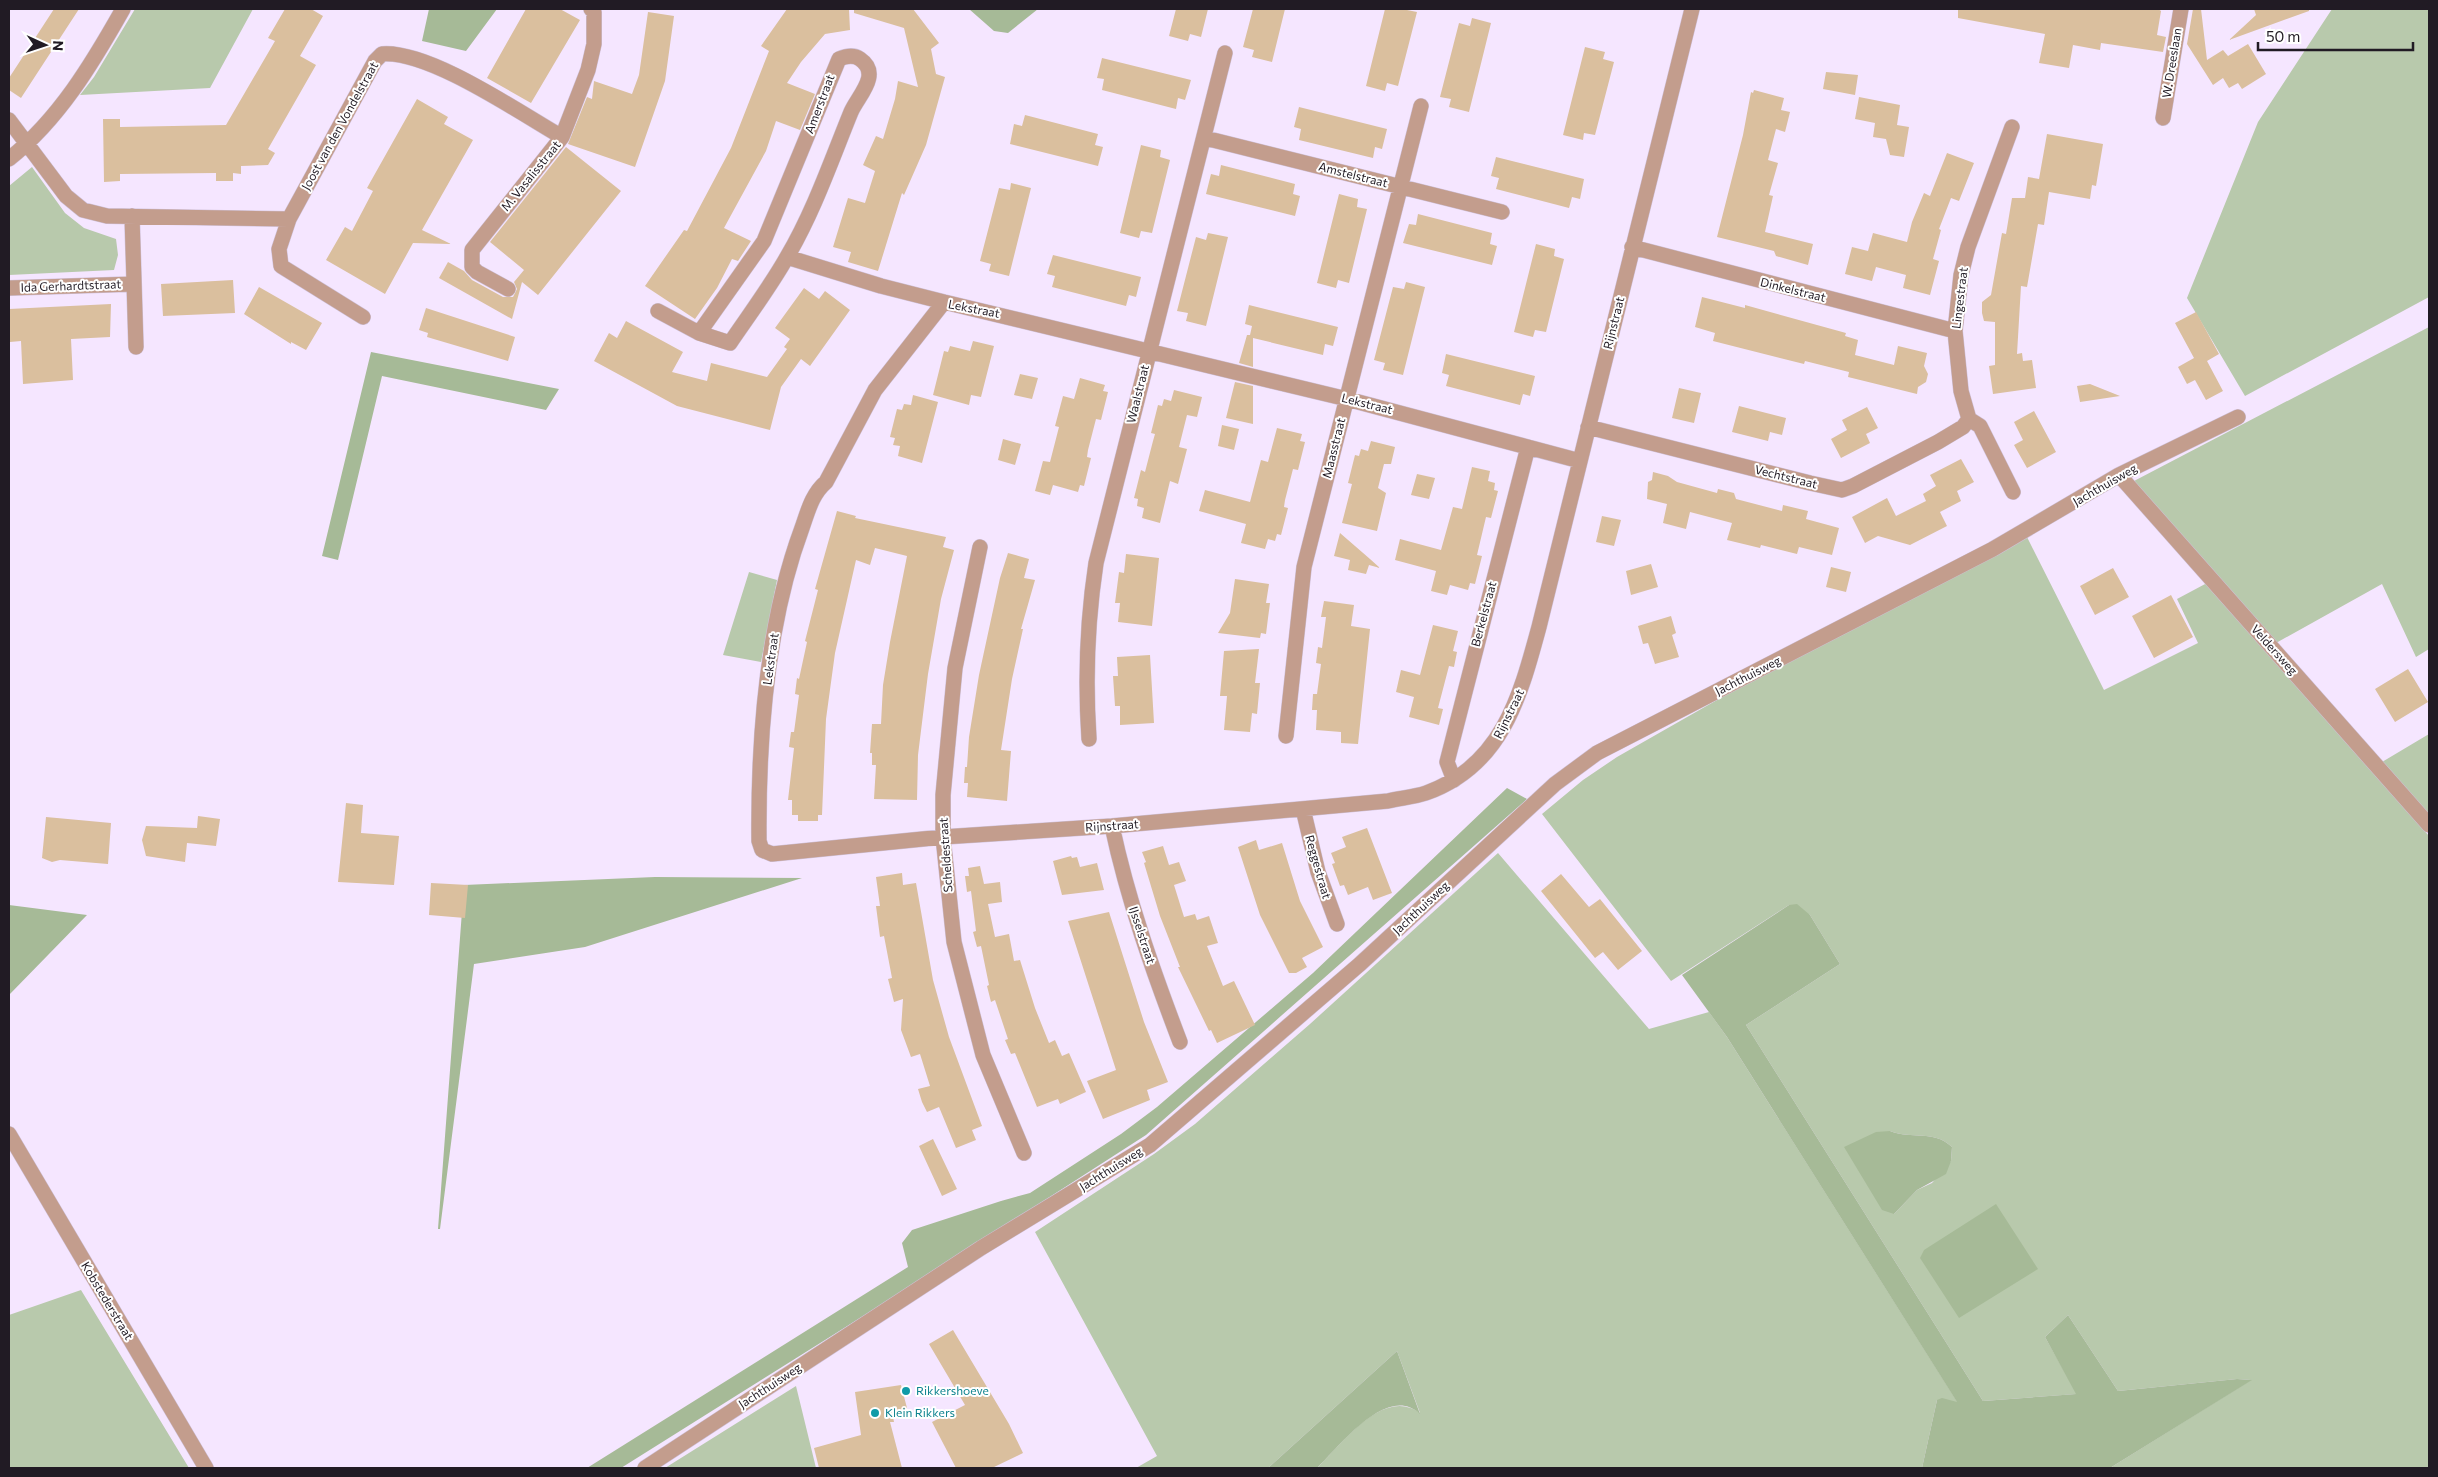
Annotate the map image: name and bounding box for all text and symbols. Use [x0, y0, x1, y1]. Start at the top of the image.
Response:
north arrow [20, 20, 70, 70]
scale bar [2258, 20, 2413, 52]
street label: W. Dreeslaan [2159, 27, 2183, 99]
text: 50 m [2266, 27, 2300, 45]
text: N [50, 40, 67, 51]
street label: Joost van den Vondelstraat [298, 59, 381, 193]
street label: Amerstraat [801, 72, 837, 135]
street label: M. Vasalisstraat [498, 137, 563, 213]
street label: Amstelstraat [1317, 159, 1389, 189]
street label: Lingestraat [1948, 266, 1970, 330]
street label: Dinkelstraat [1759, 274, 1827, 304]
street label: Ida Gerhardtstraat [20, 276, 122, 294]
street label: Rijnstraat [1600, 295, 1626, 350]
street label: Lekstraat [947, 296, 1001, 320]
street label: Waalstraat [1123, 363, 1151, 424]
street label: Lekstraat [1340, 390, 1394, 416]
street label: Maasstraat [1319, 416, 1347, 479]
street label: Jachthuisweg [2070, 460, 2140, 509]
street label: Vechtstraat [1754, 462, 1819, 491]
street label: Berkelstraat [1468, 580, 1498, 648]
street label: Veldersweg [2249, 622, 2301, 677]
street label: Lekstraat [759, 632, 781, 686]
street label: Jachthuisweg [1712, 652, 1784, 699]
street label: Rijnstraat [1490, 686, 1526, 741]
street label: Rijnstraat [1085, 816, 1139, 834]
street label: Scheldestraat [935, 817, 955, 893]
street label: Reggestraat [1303, 833, 1335, 900]
street label: Jachthuisweg [1389, 877, 1452, 938]
street label: IJsselstraat [1126, 904, 1159, 966]
street label: Jachthuisweg [1076, 1143, 1146, 1194]
street label: Kobstederstraat [79, 1259, 137, 1342]
street label: Jachthuisweg [736, 1359, 804, 1411]
place label: Rikkershoeve [916, 1383, 989, 1397]
marker: Rikkershoeve [900, 1385, 912, 1397]
place label: Klein Rikkers [885, 1405, 955, 1419]
marker: Klein Rikkers [869, 1407, 881, 1419]

